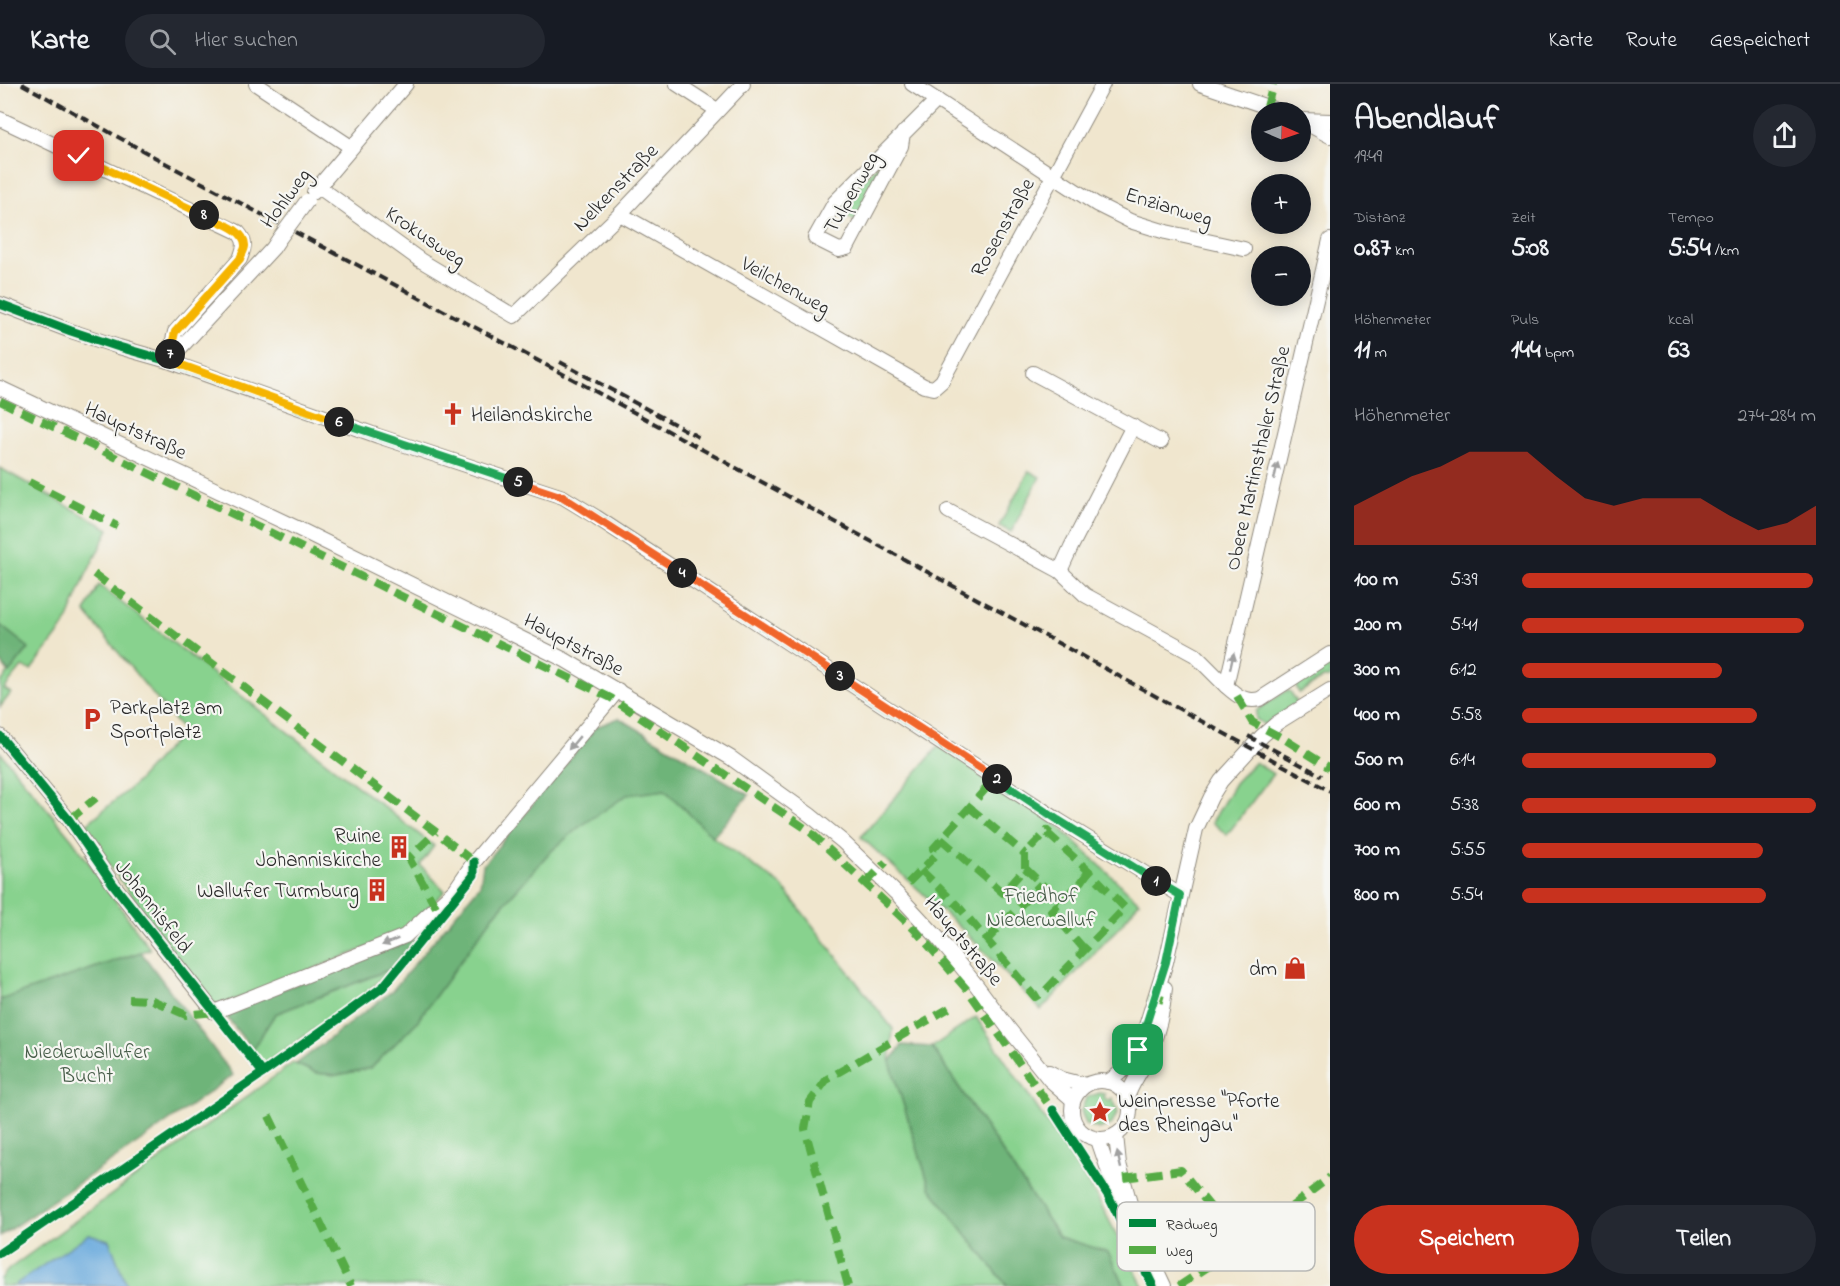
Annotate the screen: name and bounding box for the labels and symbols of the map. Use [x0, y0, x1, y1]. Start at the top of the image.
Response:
north arrow [1251, 102, 1311, 162]
pin [53, 130, 104, 181]
street label: Nelkenstraße [567, 137, 667, 239]
street label: Tulpenweg [817, 146, 890, 241]
street label: Hohlweg [254, 163, 321, 237]
street label: Rosenstraße [964, 173, 1044, 283]
street label: Enzianweg [1120, 180, 1216, 237]
pin: 8 [189, 200, 219, 230]
street label: Krokusweg [377, 200, 471, 277]
street label: Veilchenweg [733, 249, 835, 325]
pin: 7 [155, 339, 185, 369]
street label: Obere Martinsthaler Straße [1218, 343, 1300, 574]
street label: Hauptstraße [79, 395, 192, 469]
church icon: Heilandskirche [440, 401, 466, 427]
place label: Heilandskirche [471, 401, 593, 431]
pin: 6 [324, 407, 354, 437]
one-way arrow [1272, 461, 1281, 480]
pin: 5 [503, 467, 533, 497]
pin: 4 [667, 558, 697, 588]
street label: Hauptstraße [517, 607, 629, 685]
one-way arrow [1227, 651, 1237, 670]
pin: 3 [825, 661, 855, 691]
place label: Parkplatz am Sportplatz [110, 694, 222, 748]
parking icon: Parkplatz am Sportplatz [79, 706, 105, 732]
one-way arrow [567, 735, 580, 751]
pin: 2 [982, 764, 1012, 794]
place label: Ruine Johanniskirche [256, 822, 382, 876]
building icon: Ruine Johanniskirche [386, 834, 412, 860]
street label: Johannisfeld [106, 854, 199, 961]
pin: 1 [1141, 866, 1171, 896]
place label: Wallufer Turmburg [197, 877, 359, 909]
building icon: Wallufer Turmburg [364, 877, 390, 903]
park label: Friedhof Niederwalluf [987, 882, 1096, 936]
street label: Hauptstraße [916, 890, 1010, 993]
one-way arrow [381, 938, 399, 947]
place label: dm [1249, 955, 1277, 985]
shop icon: dm [1282, 955, 1308, 981]
pin [1112, 1024, 1163, 1075]
park label: Niederwallufer Bucht [25, 1038, 150, 1092]
place label: Weinpresse "Pforte des Rheingau" [1118, 1087, 1280, 1143]
place icon: Weinpresse "Pforte des Rheingau" [1087, 1099, 1113, 1125]
one-way arrow [1113, 1150, 1123, 1169]
legend [1117, 1202, 1315, 1271]
text: Radweg [1166, 1213, 1217, 1237]
text: Weg [1166, 1240, 1193, 1264]

